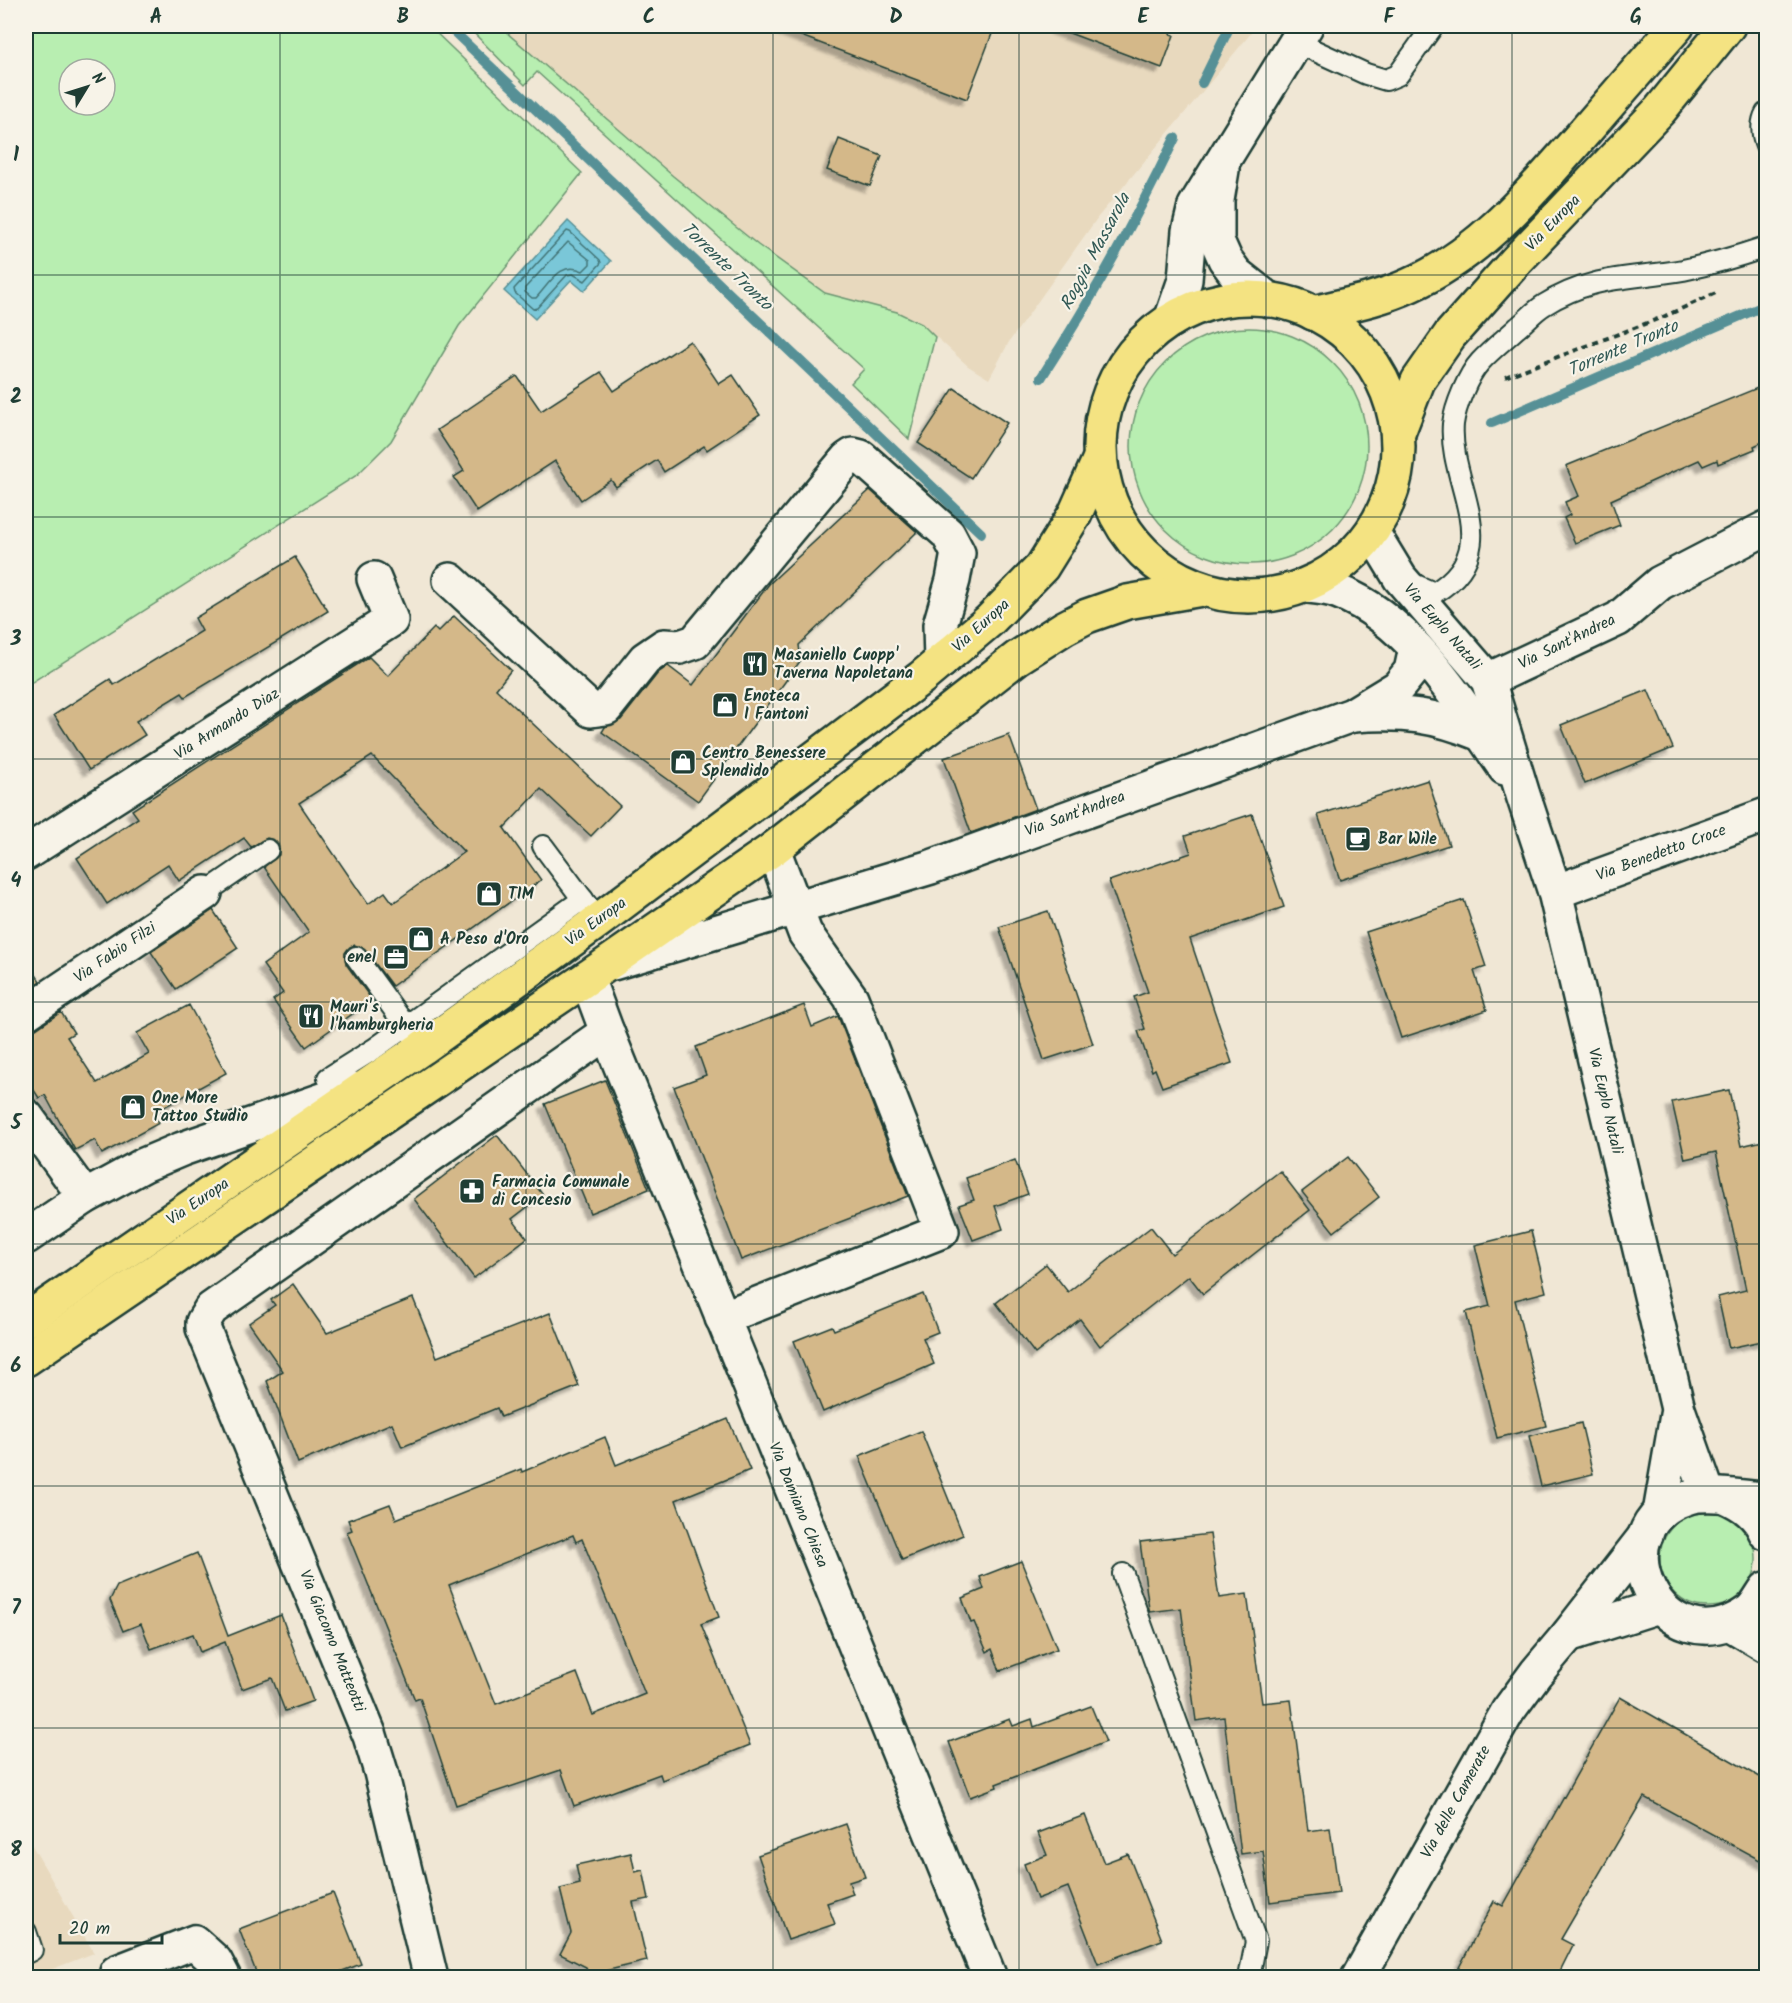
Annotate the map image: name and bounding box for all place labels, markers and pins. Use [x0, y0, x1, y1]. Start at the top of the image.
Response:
place label: Masaniello Cuopp' Taverna Napoletana [774, 643, 913, 686]
restaurant icon: Masaniello Cuopp' Taverna Napoletana [740, 649, 770, 679]
place label: Enoteca I Fantoni [744, 684, 809, 727]
shop icon: Enoteca I Fantoni [710, 690, 740, 720]
place label: Centro Benessere Splendido [702, 741, 826, 784]
shop icon: Centro Benessere Splendido [668, 747, 698, 777]
cafe icon: Bar Wile [1343, 824, 1373, 854]
place label: Bar Wile [1378, 827, 1437, 852]
shop icon: TIM [474, 879, 504, 909]
place label: TIM [508, 882, 535, 907]
shop icon: A Peso d'Oro [406, 924, 436, 954]
place label: A Peso d'Oro [440, 927, 529, 952]
office icon: enel [381, 942, 411, 972]
place label: enel [347, 945, 377, 970]
place label: Mauri's l'hamburgheria [330, 995, 433, 1038]
restaurant icon: Mauri's l'hamburgheria [296, 1001, 326, 1031]
place label: One More Tattoo Studio [152, 1086, 248, 1129]
shop icon: One More Tattoo Studio [118, 1092, 148, 1122]
place label: Farmacia Comunale di Concesio [492, 1170, 630, 1213]
pharmacy icon: Farmacia Comunale di Concesio [457, 1176, 487, 1206]

